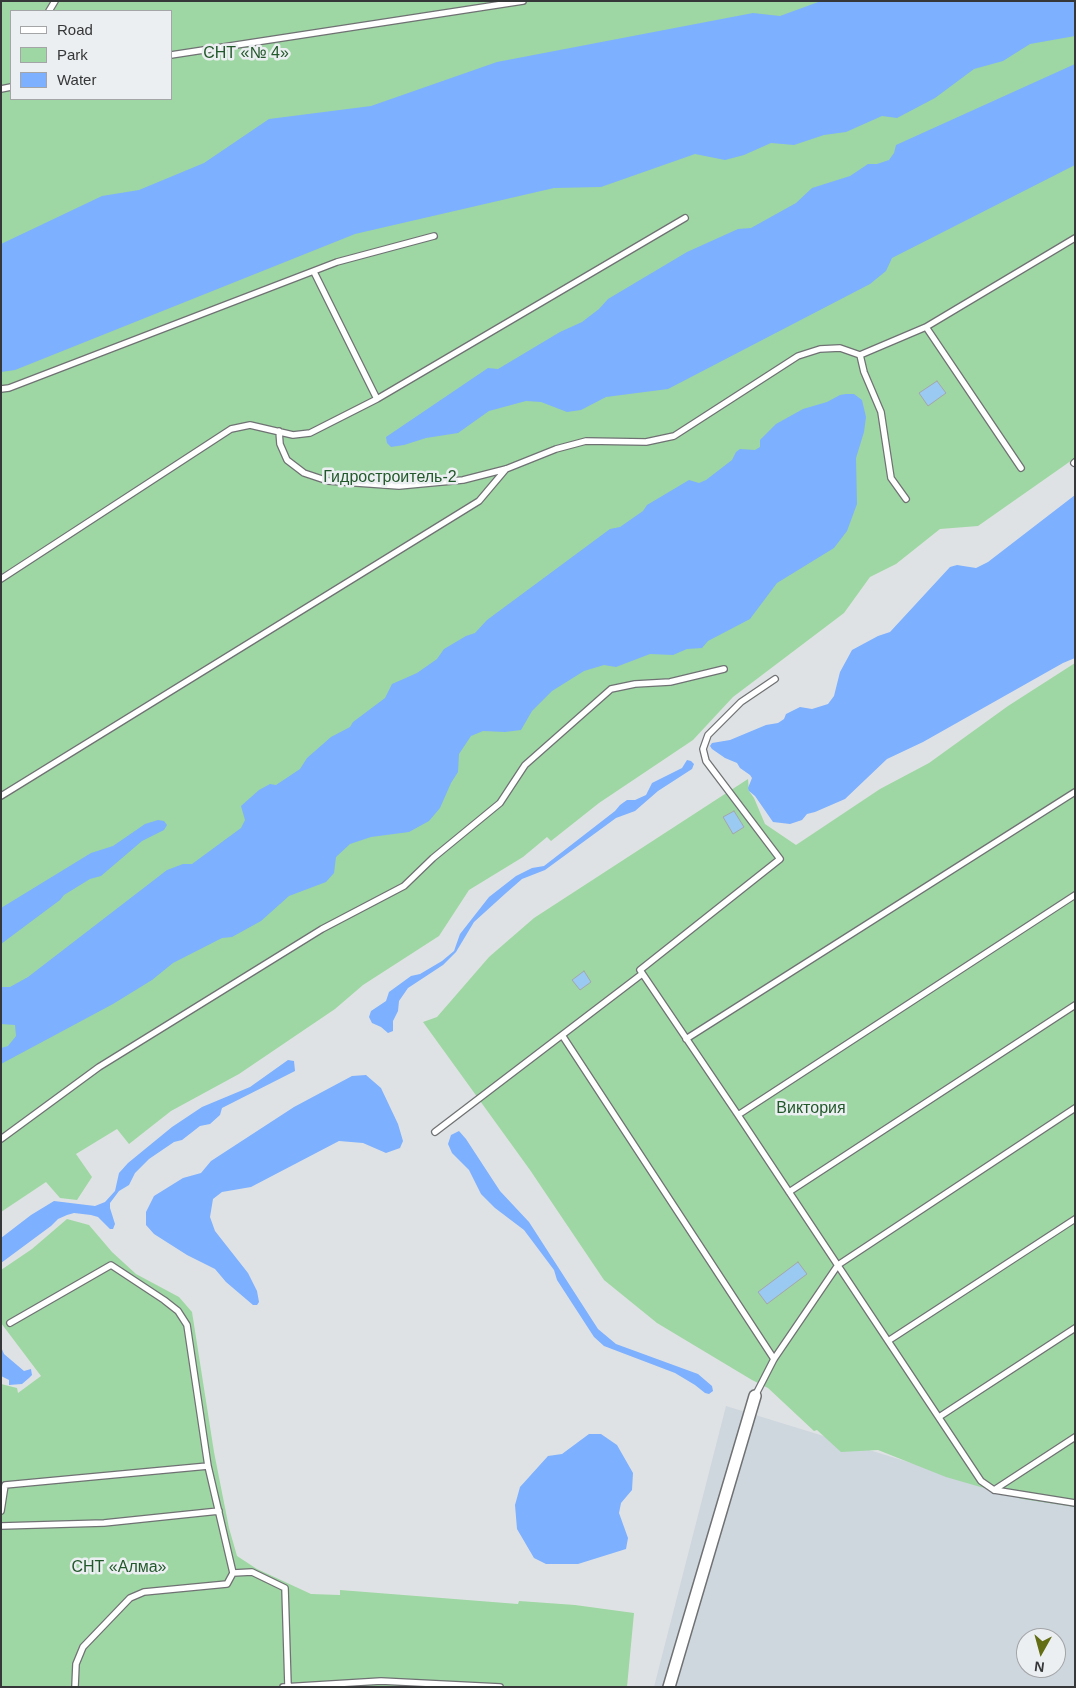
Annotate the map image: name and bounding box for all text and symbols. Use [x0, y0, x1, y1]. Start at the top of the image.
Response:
legend [10, 10, 172, 100]
text: Road [57, 21, 93, 38]
park label: СНТ «№ 4» [203, 44, 289, 64]
text: Park [57, 46, 88, 63]
text: Water [57, 71, 96, 88]
park label: Гидростроитель-2 [323, 468, 457, 488]
park label: Виктория [776, 1099, 846, 1119]
park label: СНТ «Алма» [71, 1558, 167, 1578]
north arrow [1016, 1628, 1066, 1678]
text: N [1033, 1658, 1045, 1675]

